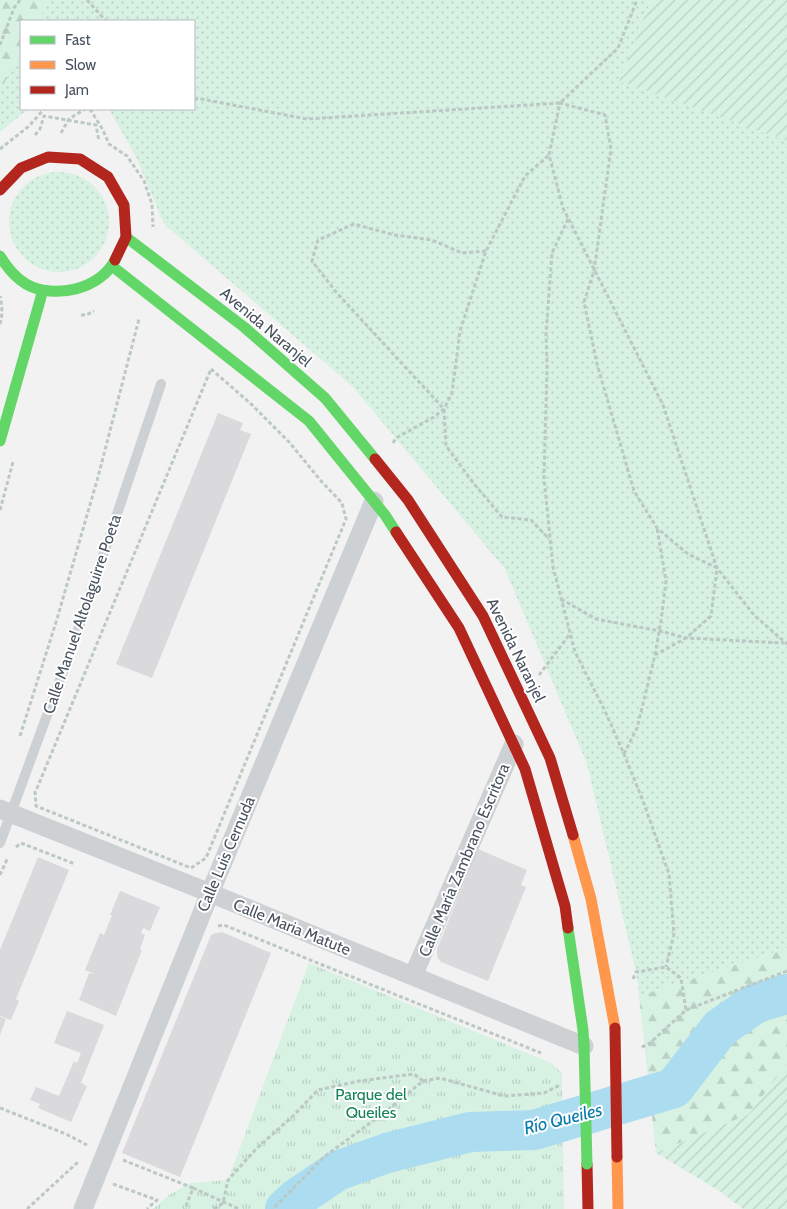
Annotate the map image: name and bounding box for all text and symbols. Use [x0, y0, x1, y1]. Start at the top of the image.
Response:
legend [20, 20, 195, 110]
text: Fast [65, 31, 90, 49]
text: Slow [65, 56, 96, 74]
text: Jam [64, 81, 89, 99]
street label: Avenida Naranjel [216, 283, 316, 371]
street label: Calle Manuel Altolaguirre Poeta [39, 511, 125, 716]
street label: Avenida Naranjel [483, 595, 549, 705]
street label: Calle María Zambrano Escritora [415, 760, 514, 960]
street label: Calle Luis Cernuda [193, 793, 259, 915]
street label: Calle Maria Matute [231, 895, 353, 959]
park label: Parque del Queiles [335, 1085, 407, 1122]
water label: Río Queiles [522, 1099, 604, 1139]

